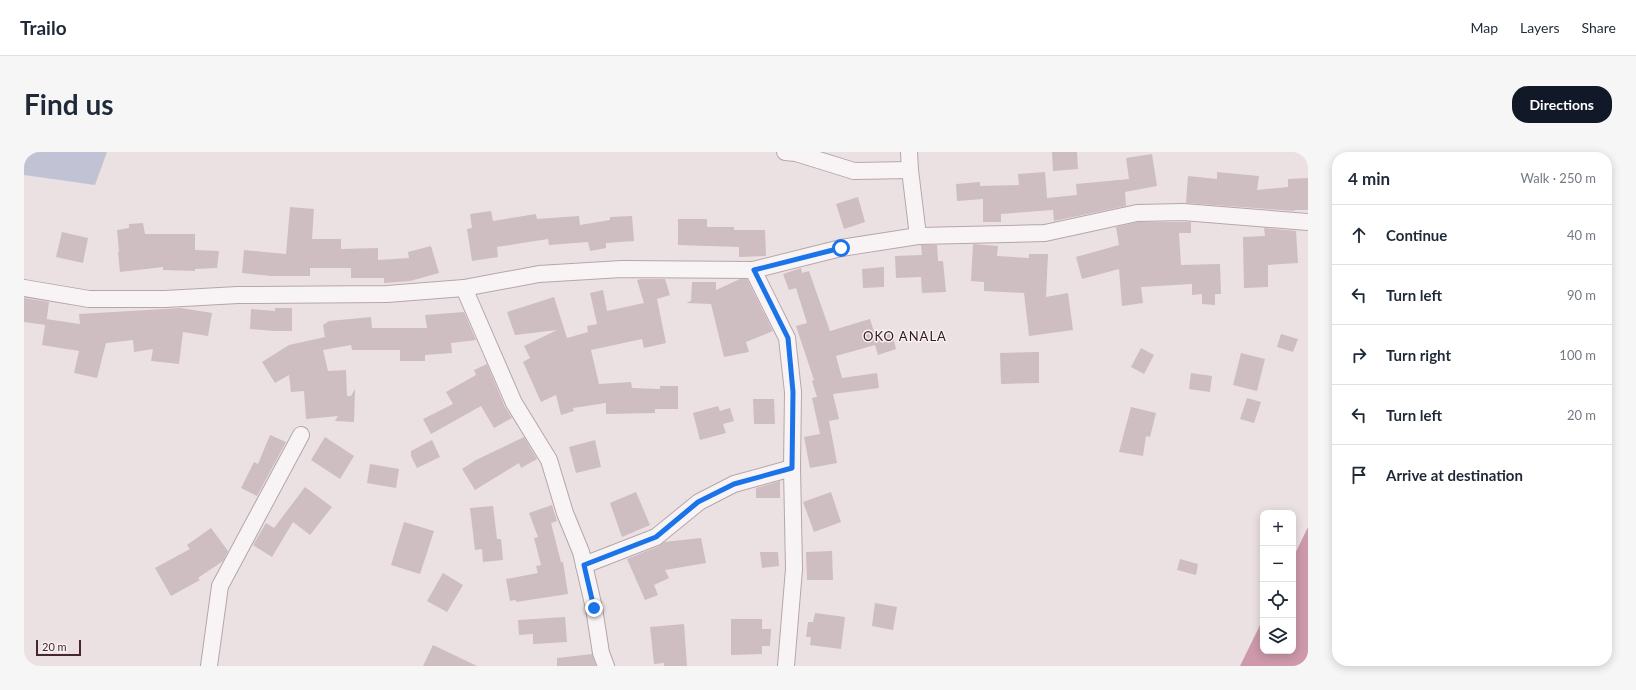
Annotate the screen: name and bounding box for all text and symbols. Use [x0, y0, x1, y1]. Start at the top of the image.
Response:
text: Trailo [20, 16, 67, 39]
text: Map [1470, 19, 1498, 36]
text: Layers [1520, 19, 1560, 36]
text: Share [1582, 19, 1616, 36]
button: Directions [1512, 86, 1612, 123]
text: Find us [24, 87, 114, 121]
text: 4 min [1348, 168, 1390, 189]
text: Walk · 250 m [1520, 170, 1596, 186]
icon: ahead [1348, 224, 1370, 246]
text: Continue [1386, 226, 1447, 244]
text: 40 m [1567, 227, 1596, 243]
route start [832, 239, 850, 257]
icon: left [1348, 284, 1370, 306]
text: Turn left [1386, 286, 1442, 304]
text: 90 m [1567, 287, 1596, 303]
district label: OKO ANALA [863, 328, 947, 344]
icon: right [1348, 344, 1370, 366]
text: Turn right [1386, 346, 1451, 364]
text: 100 m [1559, 347, 1596, 363]
icon: left [1348, 404, 1370, 426]
text: Turn left [1386, 406, 1442, 424]
text: 20 m [1567, 407, 1596, 423]
icon: arrive [1348, 464, 1370, 486]
text: Arrive at destination [1386, 466, 1523, 484]
map controls [1260, 510, 1296, 654]
button: + [1260, 510, 1296, 546]
button: − [1260, 546, 1296, 582]
button: locate [1260, 582, 1296, 618]
route end [585, 599, 603, 617]
button: layers [1260, 618, 1296, 654]
scale bar [36, 638, 81, 657]
text: 20 m [42, 640, 67, 653]

